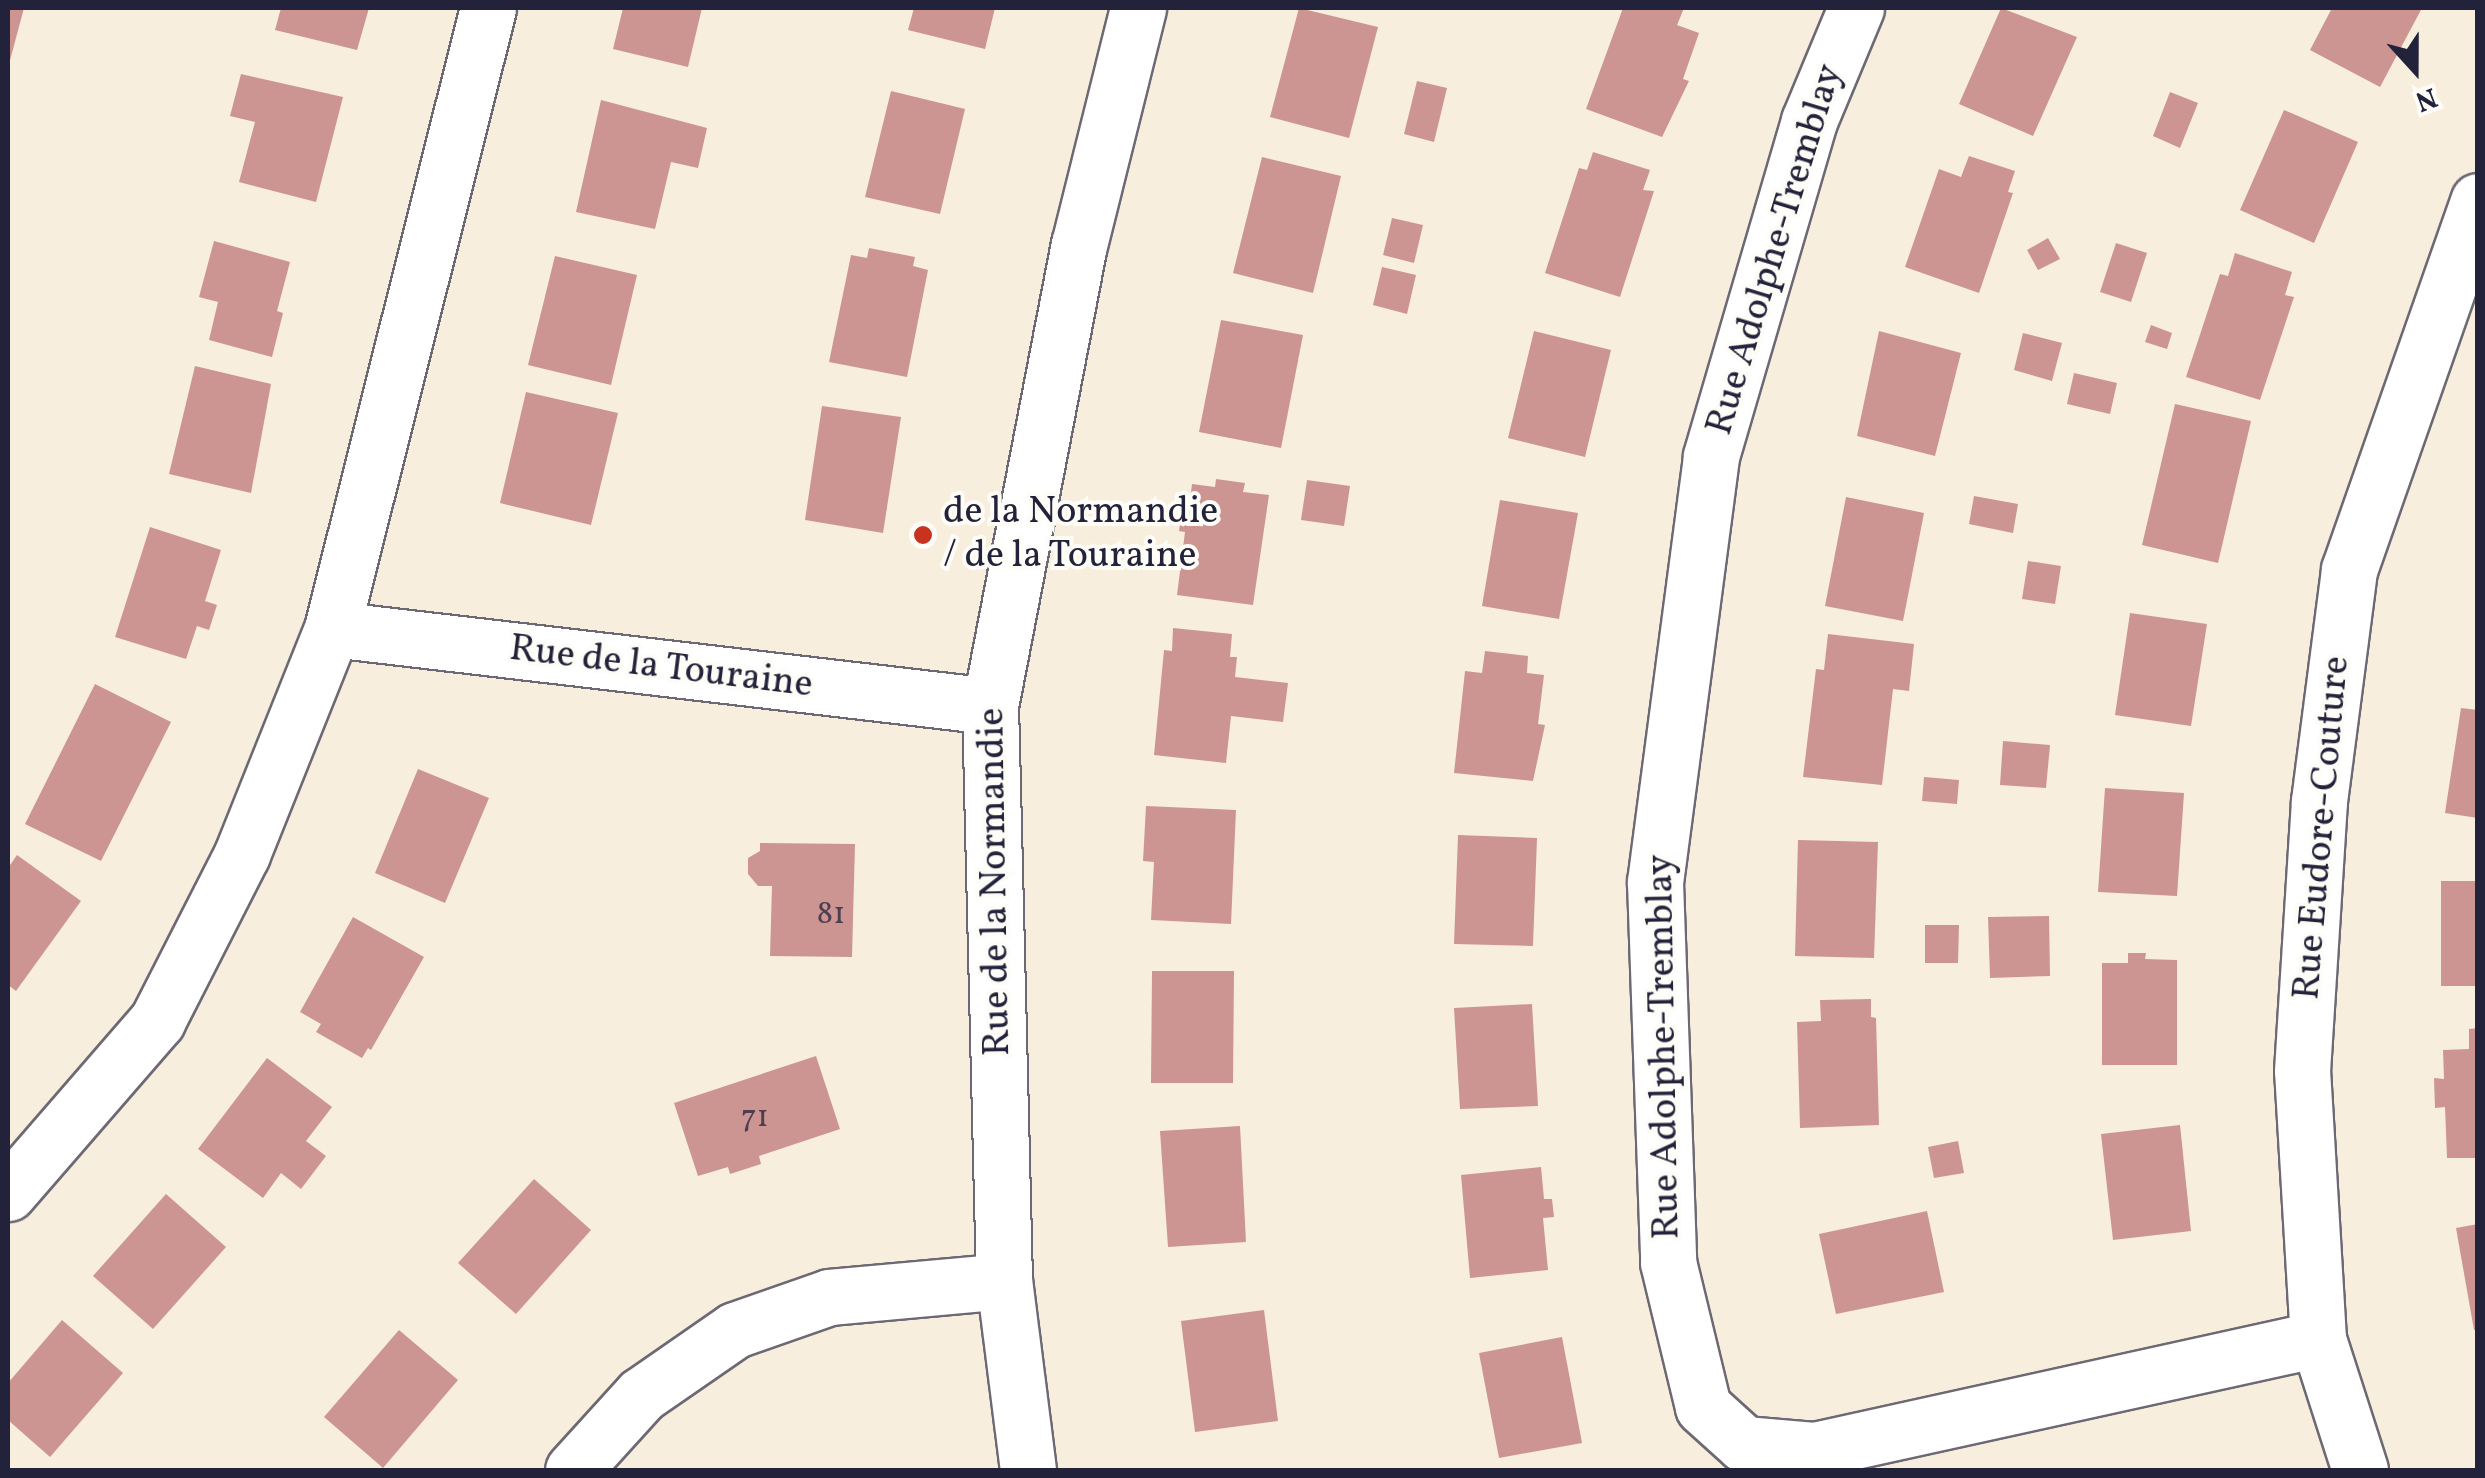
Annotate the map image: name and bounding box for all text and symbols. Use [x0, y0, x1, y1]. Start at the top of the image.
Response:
north arrow [2365, 20, 2465, 120]
street label: Rue Adolphe-Tremblay [1698, 59, 1854, 441]
text: N [2409, 77, 2442, 120]
place label: de la Normandie / de la Touraine [943, 490, 1218, 580]
marker: de la Normandie / de la Touraine [912, 524, 934, 546]
street label: Rue de la Touraine [506, 627, 816, 709]
street label: Rue Eudore-Couture [2285, 654, 2361, 1002]
street label: Rue de la Normandie [970, 707, 1022, 1057]
street label: Rue Adolphe-Tremblay [1639, 854, 1691, 1240]
house number: 81 [817, 896, 845, 934]
house number: 71 [741, 1099, 769, 1137]

